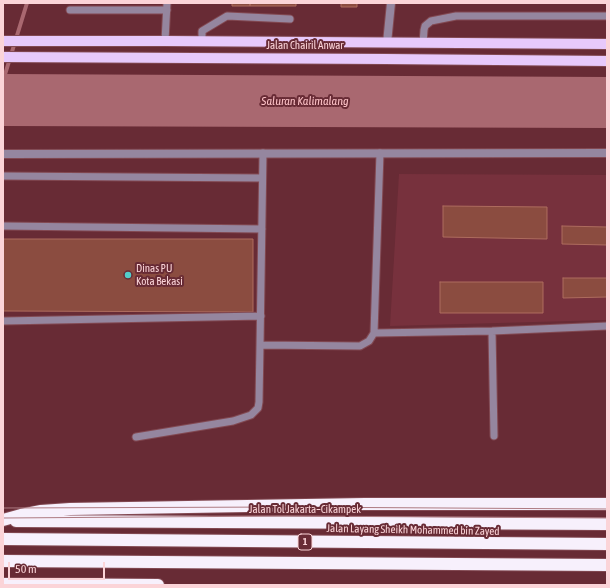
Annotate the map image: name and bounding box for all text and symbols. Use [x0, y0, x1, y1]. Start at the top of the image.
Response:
street label: Jalan Chairil Anwar [266, 39, 344, 53]
water label: Saluran Kalimalang [261, 94, 349, 108]
place label: Dinas PU Kota Bekasi [136, 262, 183, 288]
marker: Dinas PU Kota Bekasi [123, 270, 133, 280]
street label: Jalan Tol Jakarta–Cikampek [249, 503, 361, 517]
street label: Jalan Layang Sheikh Mohammed bin Zayed [326, 522, 500, 538]
road number: 1 [298, 534, 312, 550]
scale bar [10, 554, 107, 580]
text: 50 m [15, 562, 37, 576]

